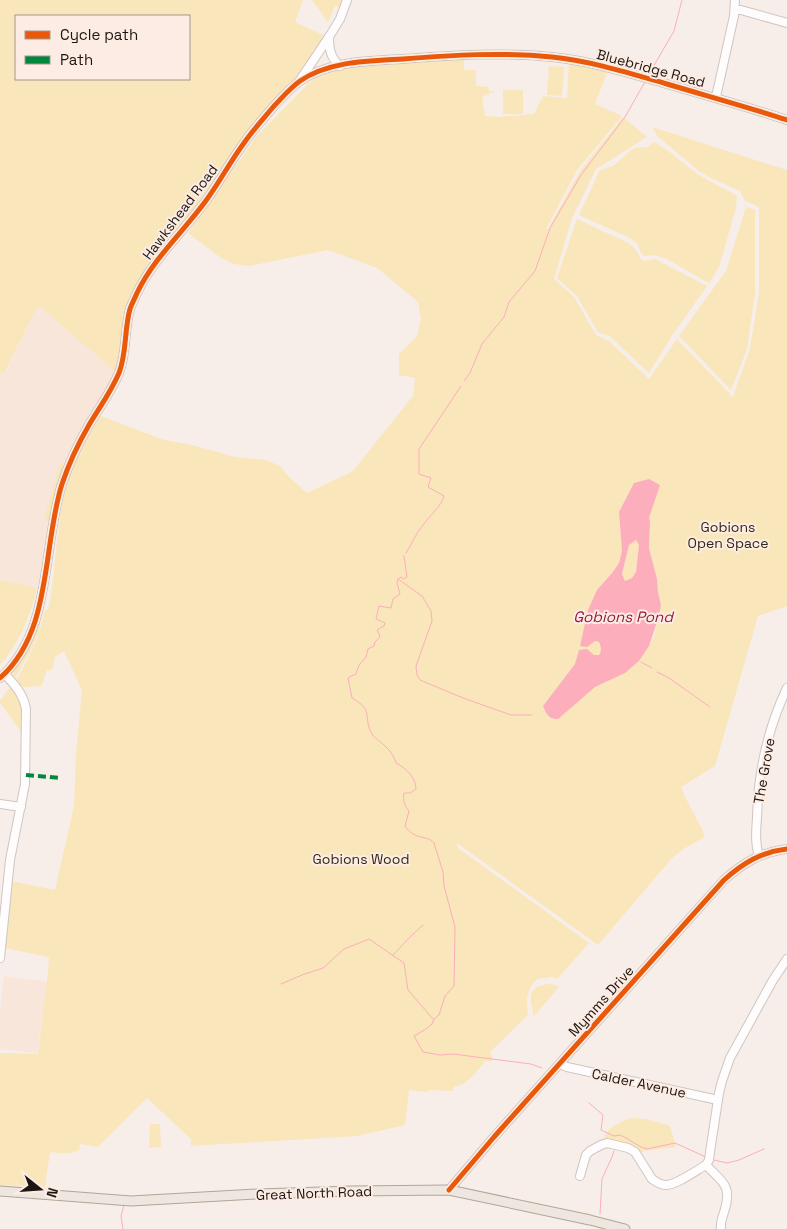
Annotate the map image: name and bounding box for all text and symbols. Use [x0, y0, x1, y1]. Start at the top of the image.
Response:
legend [15, 15, 190, 80]
text: Cycle path [60, 25, 138, 44]
street label: Bluebridge Road [595, 45, 707, 91]
text: Path [60, 50, 93, 69]
street label: Hawkshead Road [138, 161, 222, 263]
park label: Gobions Open Space [688, 518, 768, 552]
water label: Gobions Pond [573, 607, 675, 626]
street label: The Grove [749, 736, 779, 806]
park label: Gobions Wood [313, 850, 409, 868]
street label: Mymms Drive [564, 962, 638, 1040]
street label: Calder Avenue [590, 1064, 688, 1102]
north arrow [15, 1164, 65, 1214]
street label: Great North Road [256, 1182, 372, 1204]
text: N [42, 1186, 62, 1200]

